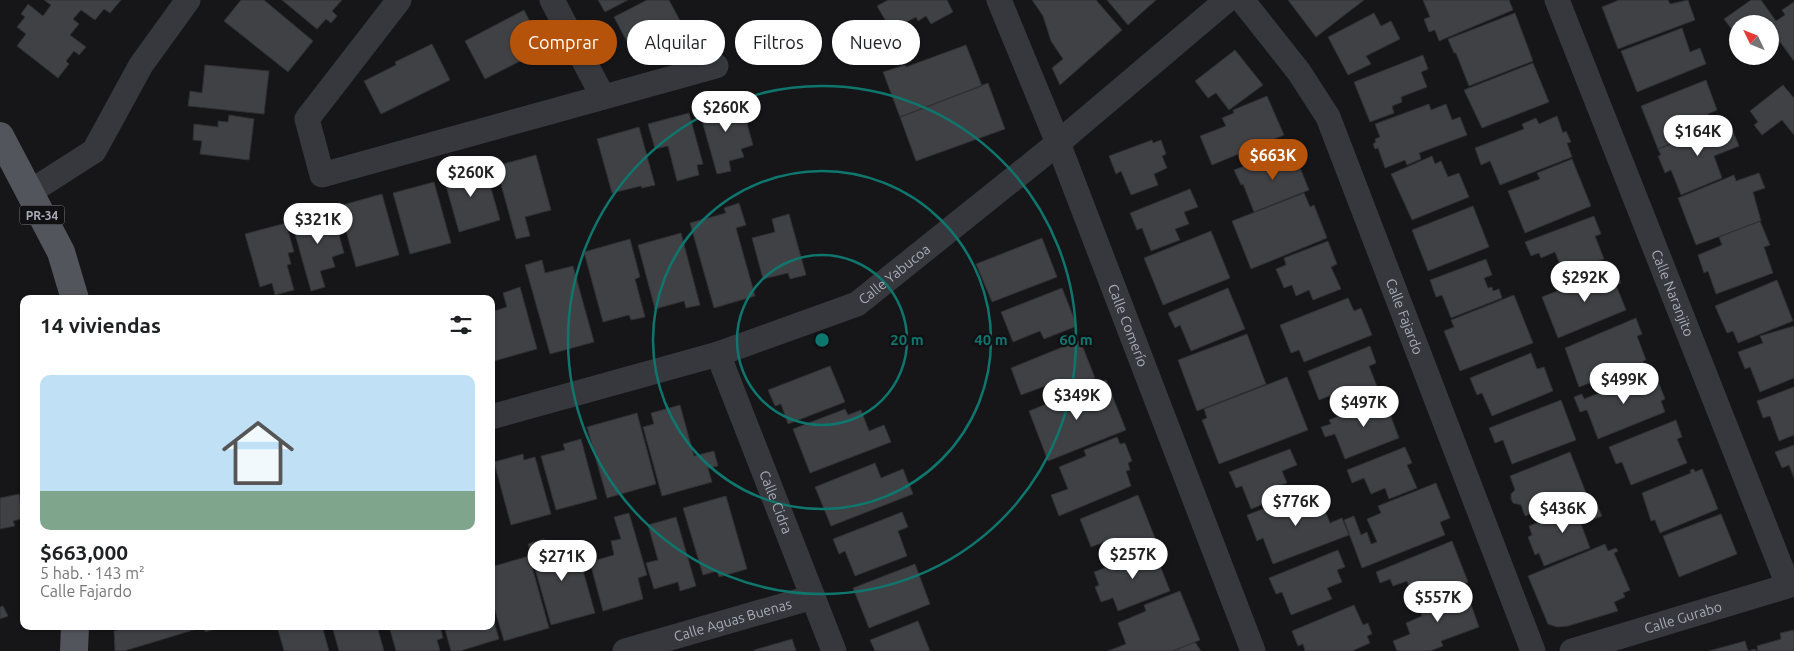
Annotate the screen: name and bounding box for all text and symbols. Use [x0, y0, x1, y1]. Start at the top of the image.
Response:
north arrow [1729, 15, 1779, 65]
map controls [1729, 15, 1779, 65]
chip: Comprar [510, 20, 617, 65]
chip: Alquilar [627, 20, 725, 65]
chip: Filtros [735, 20, 822, 65]
chip: Nuevo [832, 20, 920, 65]
pin: $260K [691, 90, 761, 133]
text: $260K [703, 98, 749, 116]
pin: $164K [1663, 114, 1733, 157]
text: $164K [1675, 122, 1721, 140]
pin: $663K [1238, 138, 1308, 181]
text: $663K [1250, 146, 1296, 164]
pin: $260K [436, 156, 506, 198]
text: $260K [448, 163, 494, 181]
pin: $321K [283, 202, 353, 245]
road number: PR-34 [20, 206, 64, 224]
text: $321K [295, 210, 341, 228]
street label: Calle Yabucoa [855, 241, 933, 308]
street label: Calle Naranjito [1648, 247, 1697, 339]
pin: $292K [1550, 260, 1620, 303]
text: $292K [1562, 268, 1608, 286]
street label: Calle Fajardo [1383, 276, 1426, 357]
street label: Calle Comerío [1105, 282, 1151, 369]
icon: filters [447, 311, 475, 339]
text: 14 viviendas [40, 313, 161, 337]
centre of rings [813, 331, 831, 349]
text: 20 m [890, 331, 924, 348]
text: 40 m [974, 331, 1008, 348]
text: 60 m [1059, 331, 1093, 348]
pin: $499K [1589, 362, 1659, 405]
text: $499K [1601, 370, 1647, 388]
pin: $349K [1042, 378, 1112, 421]
text: $349K [1054, 386, 1100, 404]
pin: $497K [1329, 386, 1399, 428]
text: $497K [1341, 393, 1387, 411]
icon: home [213, 408, 303, 498]
street label: Calle Cidra [756, 468, 795, 536]
pin: $776K [1261, 484, 1331, 527]
text: $776K [1273, 492, 1319, 510]
pin: $436K [1528, 492, 1598, 534]
text: $436K [1540, 499, 1586, 517]
pin: $257K [1098, 538, 1168, 580]
text: $663,000 [40, 540, 128, 564]
pin: $271K [527, 540, 597, 582]
text: $257K [1110, 545, 1156, 563]
text: $271K [539, 547, 585, 565]
text: 5 hab. · 143 m² [40, 564, 145, 582]
pin: $557K [1403, 580, 1473, 623]
text: Calle Fajardo [40, 582, 132, 600]
text: $557K [1415, 588, 1461, 606]
street label: Calle Aguas Buenas [672, 596, 793, 645]
street label: Calle Gurabo [1642, 598, 1724, 637]

